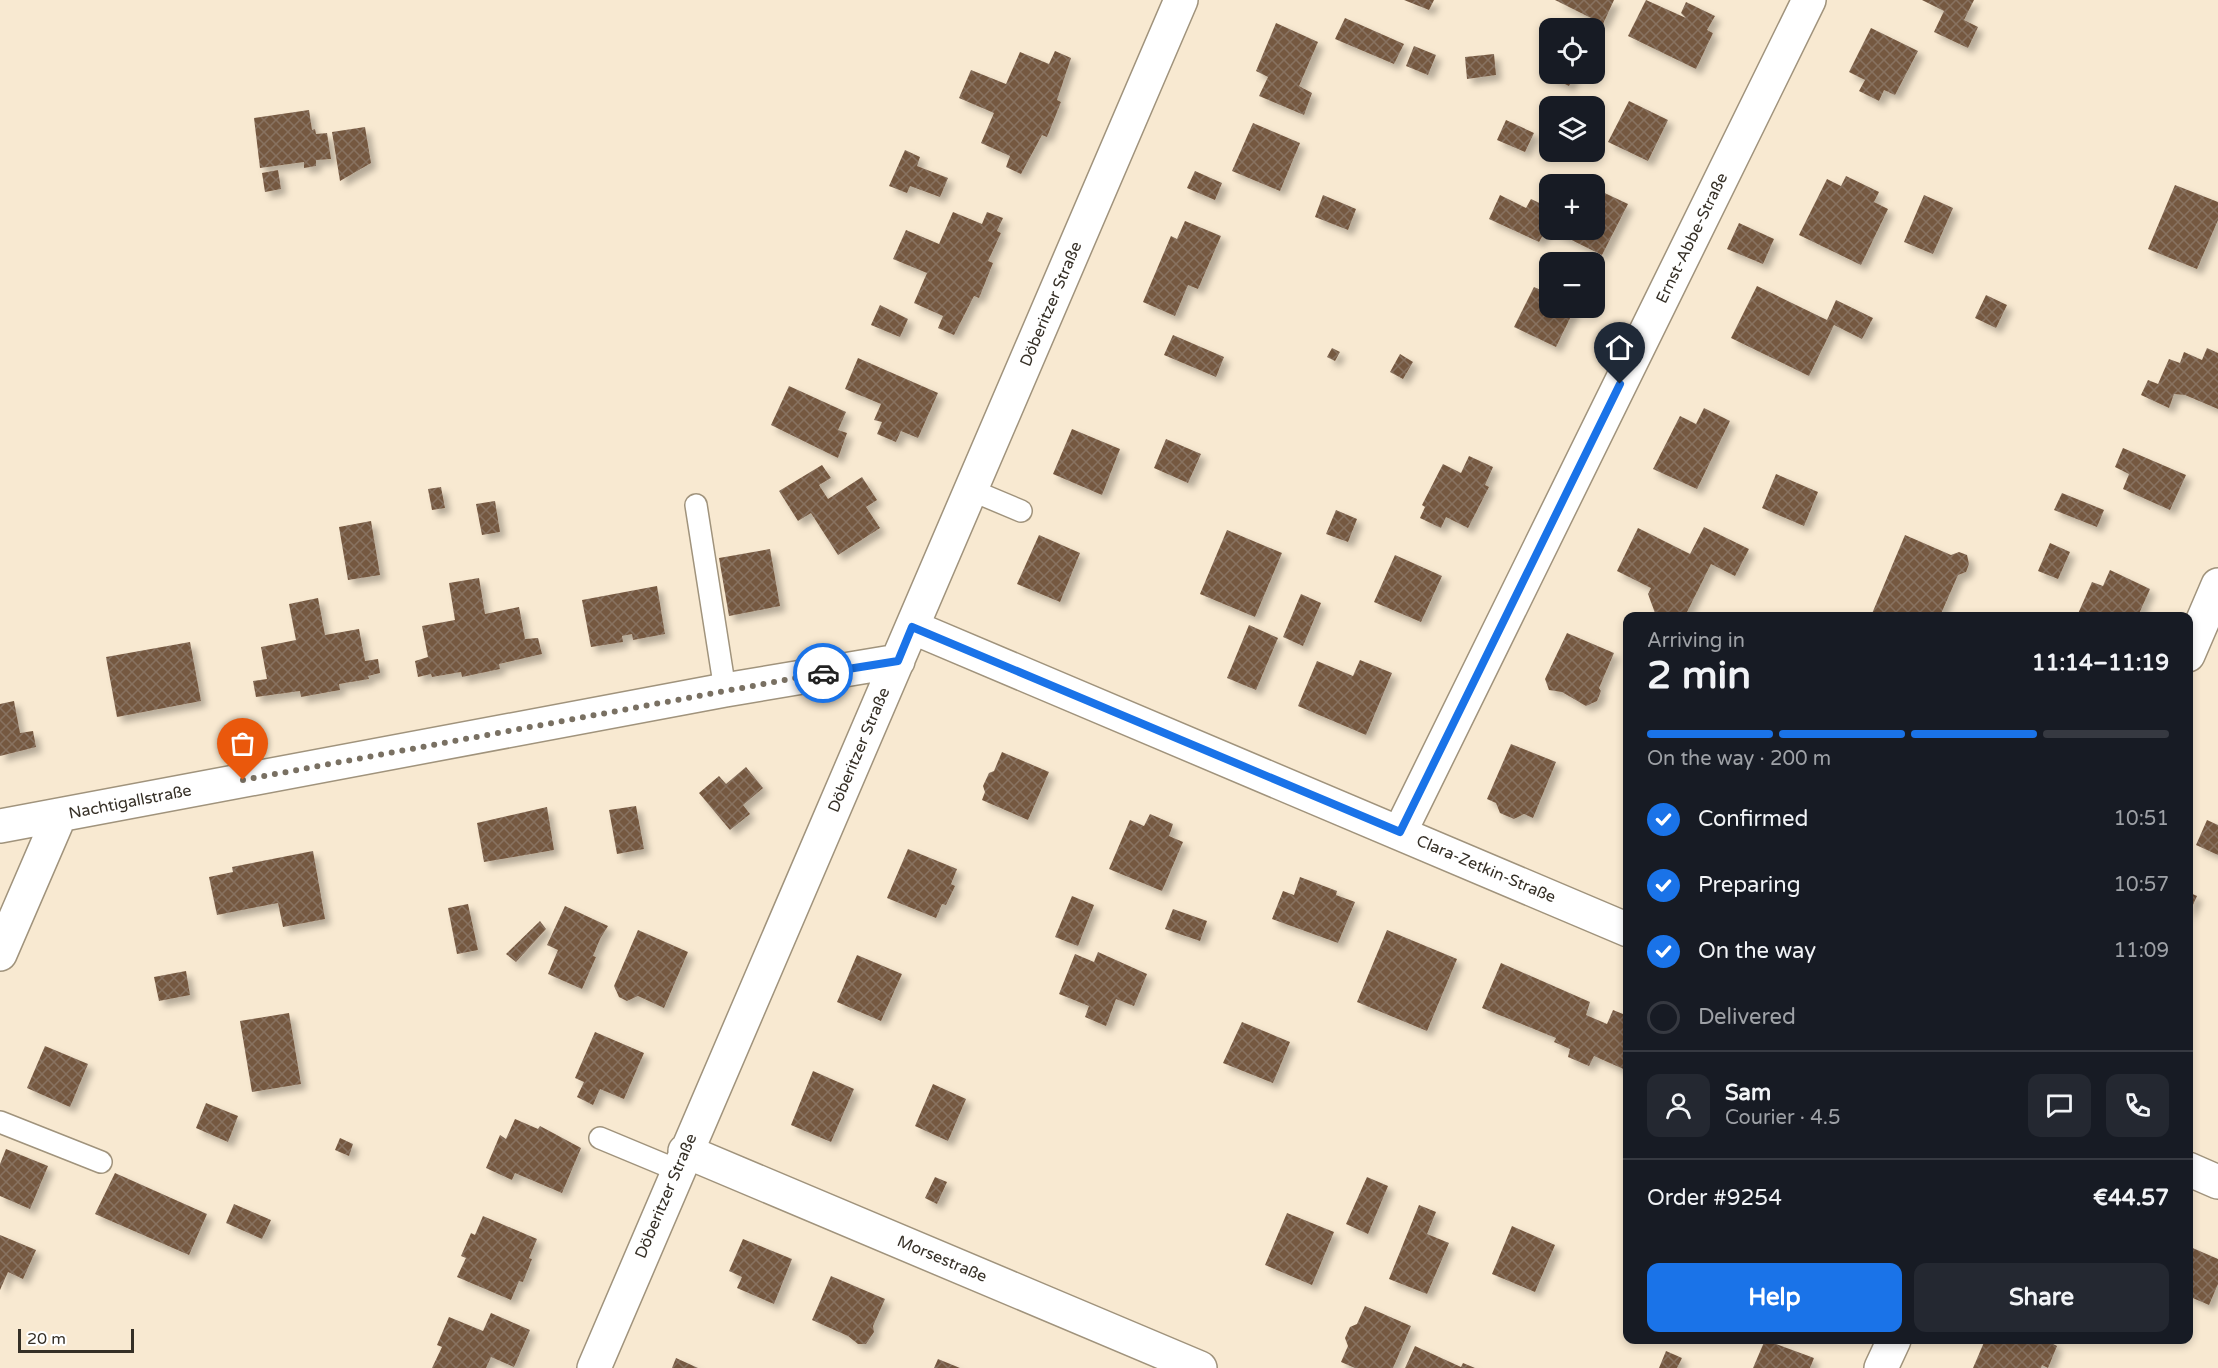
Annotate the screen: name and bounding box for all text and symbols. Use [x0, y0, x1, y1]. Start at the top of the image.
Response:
map controls [1539, 18, 1605, 318]
button: locate [1539, 18, 1605, 84]
button: layers [1539, 96, 1605, 162]
street label: Ernst-Abbe-Straße [1652, 169, 1732, 307]
button: + [1539, 174, 1605, 240]
street label: Döberitzer Straße [1016, 239, 1086, 369]
button: − [1539, 252, 1605, 318]
pin [1594, 322, 1645, 384]
icon: home [1603, 331, 1636, 364]
text: Arriving in [1647, 629, 1745, 653]
courier [793, 643, 853, 703]
text: 11:14–11:19 [2032, 650, 2169, 676]
text: 2 min [1647, 652, 1751, 699]
icon: car [807, 657, 840, 690]
street label: Döberitzer Straße [824, 685, 894, 815]
pin [217, 718, 268, 780]
icon: bag [226, 727, 259, 760]
text: On the way · 200 m [1647, 747, 1831, 771]
street label: Nachtigallstraße [67, 780, 193, 824]
icon: check [1647, 803, 1680, 836]
text: Confirmed [1698, 806, 1808, 832]
text: 10:51 [2114, 807, 2169, 831]
street label: Clara-Zetkin-Straße [1413, 831, 1559, 907]
icon: check [1647, 869, 1680, 902]
text: Preparing [1698, 872, 1801, 898]
text: 10:57 [2114, 873, 2169, 897]
icon: check [1647, 935, 1680, 968]
text: On the way [1698, 938, 1816, 964]
text: 11:09 [2114, 939, 2169, 963]
text: Delivered [1698, 1004, 1796, 1030]
button: person [1647, 1074, 1710, 1137]
button: chat [2028, 1074, 2091, 1137]
button: phone [2106, 1074, 2169, 1137]
text: Sam [1725, 1080, 1771, 1106]
text: Courier · 4.5 [1725, 1106, 1840, 1130]
street label: Döberitzer Straße [631, 1131, 701, 1261]
text: Order #9254 [1647, 1185, 1782, 1211]
text: €44.57 [2093, 1185, 2169, 1211]
street label: Morsestraße [894, 1231, 990, 1287]
button: Help [1647, 1263, 1902, 1332]
button: Share [1914, 1263, 2169, 1332]
scale bar [18, 1326, 134, 1354]
text: 20 m [27, 1329, 66, 1349]

